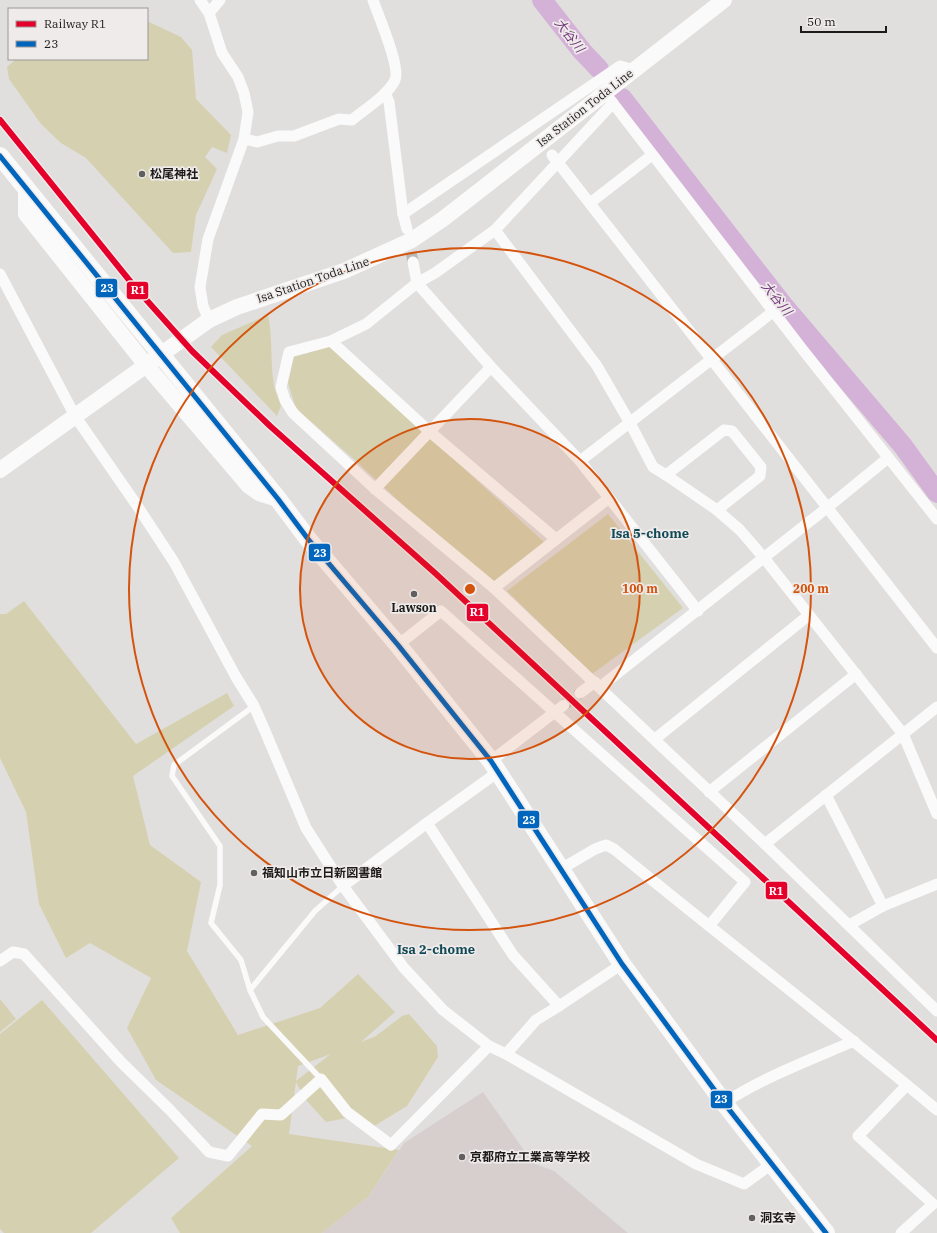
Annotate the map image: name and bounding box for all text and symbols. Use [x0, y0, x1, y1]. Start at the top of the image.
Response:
legend [8, 8, 148, 60]
scale bar [801, 8, 886, 34]
text: 50 m [807, 14, 836, 29]
water label: 大谷川 [551, 15, 590, 57]
text: Railway R1 [44, 16, 106, 31]
text: 23 [44, 36, 58, 51]
street label: Isa Station Toda Line [534, 65, 636, 150]
place label: 松尾神社 [150, 166, 198, 181]
marker: 松尾神社 [137, 169, 147, 179]
street label: Isa Station Toda Line [255, 253, 371, 306]
line badge: 23 [95, 278, 118, 298]
water label: 大谷川 [758, 278, 797, 320]
text: 23 [100, 281, 114, 295]
line badge: R1 [126, 281, 149, 300]
text: R1 [131, 283, 146, 297]
district label: Isa 5-chome [611, 525, 689, 542]
line badge: 23 [308, 543, 331, 562]
text: 23 [313, 546, 327, 560]
text: 100 m [622, 581, 658, 596]
text: 200 m [793, 581, 829, 596]
centre of rings [463, 582, 477, 596]
marker: Lawson [409, 589, 419, 599]
place label: Lawson [391, 600, 437, 615]
line badge: R1 [466, 603, 489, 622]
text: R1 [470, 605, 485, 619]
line badge: 23 [517, 810, 540, 829]
text: 23 [522, 813, 536, 827]
place label: 福知山市立日新図書館 [262, 865, 382, 880]
marker: 福知山市立日新図書館 [249, 868, 259, 878]
line badge: R1 [765, 881, 788, 900]
text: R1 [769, 884, 784, 898]
district label: Isa 2-chome [397, 941, 475, 958]
line badge: 23 [710, 1090, 733, 1109]
text: 23 [714, 1092, 728, 1106]
place label: 京都府立工業高等学校 [470, 1149, 590, 1164]
marker: 京都府立工業高等学校 [457, 1152, 467, 1162]
place label: 洞玄寺 [760, 1210, 796, 1225]
marker: 洞玄寺 [747, 1213, 757, 1223]

